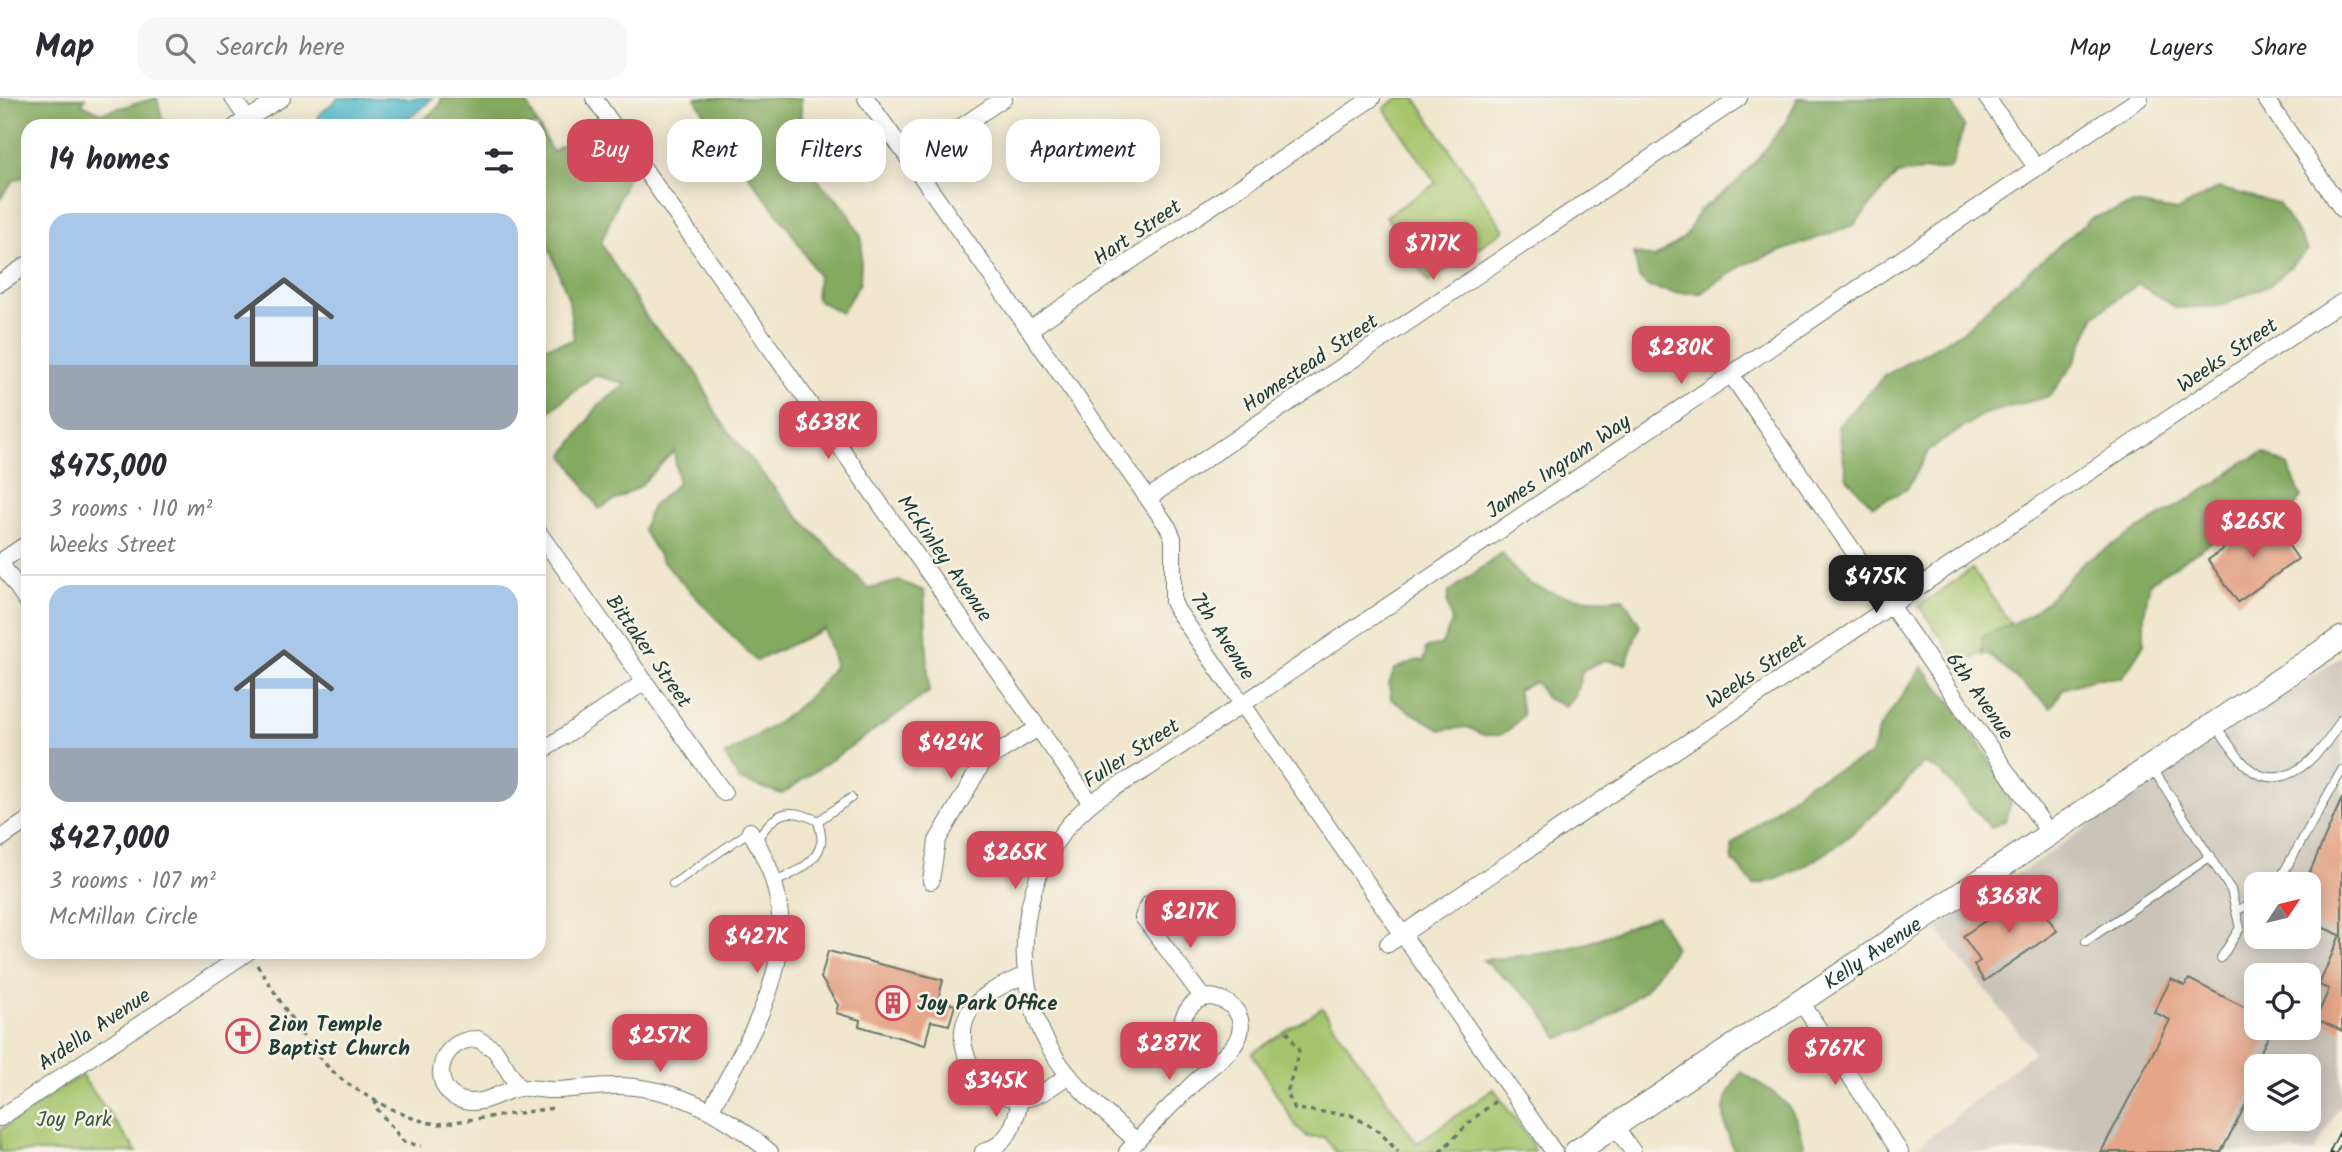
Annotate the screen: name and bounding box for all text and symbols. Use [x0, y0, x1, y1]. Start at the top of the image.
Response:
search box [137, 17, 627, 80]
text: Map [35, 22, 95, 75]
text: Search here [217, 27, 345, 69]
icon: search [161, 29, 199, 67]
text: Map [2069, 29, 2111, 68]
text: Layers [2149, 29, 2213, 68]
text: Share [2251, 29, 2307, 68]
chip: Buy [567, 119, 653, 182]
chip: Rent [667, 119, 762, 182]
chip: Filters [776, 119, 886, 182]
chip: New [900, 119, 992, 182]
chip: Apartment [1006, 119, 1160, 182]
text: 14 homes [49, 137, 170, 185]
icon: filters [480, 142, 518, 180]
street label: Hart Street [1087, 191, 1190, 275]
pin: $717K [1384, 222, 1482, 282]
text: $717K [1405, 227, 1461, 263]
icon: home [221, 259, 347, 385]
street label: Homestead Street [1236, 306, 1386, 422]
street label: Weeks Street [2171, 310, 2286, 402]
pin: $280K [1632, 327, 1730, 386]
text: $280K [1648, 331, 1714, 367]
pin: $638K [779, 402, 877, 461]
text: $638K [795, 406, 861, 442]
street label: James Ingram Way [1480, 406, 1638, 528]
text: $475,000 [49, 444, 166, 492]
street label: McKinley Avenue [887, 488, 1000, 630]
text: 3 rooms · 110 m² [49, 492, 212, 528]
pin: $265K [2204, 500, 2302, 560]
text: $265K [2221, 505, 2285, 541]
text: Weeks Street [49, 528, 176, 564]
pin: $475K [1827, 556, 1925, 615]
text: $475K [1845, 560, 1907, 596]
street label: 7th Avenue [1181, 586, 1263, 688]
street label: Bittaker Street [596, 588, 700, 716]
street label: Weeks Street [1700, 626, 1815, 718]
icon: home [221, 631, 347, 757]
street label: 6th Avenue [1936, 646, 2022, 748]
street label: Fuller Street [1077, 710, 1187, 798]
pin: $424K [902, 722, 1000, 781]
text: $424K [918, 726, 984, 762]
text: $427,000 [49, 816, 169, 864]
pin: $265K [966, 832, 1064, 891]
text: $265K [983, 836, 1047, 872]
text: 3 rooms · 107 m² [49, 864, 216, 900]
north arrow [2244, 872, 2320, 948]
map controls [2244, 872, 2321, 1131]
pin: $368K [1960, 876, 2058, 935]
text: $368K [1976, 880, 2042, 916]
pin: $217K [1141, 890, 1239, 950]
text: $217K [1161, 895, 1219, 931]
text: McMillan Circle [49, 900, 198, 936]
street label: Kelly Avenue [1817, 909, 1930, 999]
pin: $427K [708, 916, 806, 975]
text: $427K [725, 920, 789, 956]
button: locate [2244, 963, 2321, 1040]
street label: Ardella Avenue [32, 980, 158, 1080]
building icon: Joy Park Office [874, 984, 912, 1022]
place label: Joy Park Office [917, 988, 1058, 1021]
place label: Zion Temple Baptist Church [268, 1009, 410, 1066]
pin: $257K [611, 1014, 709, 1074]
church icon: Zion Temple Baptist Church [224, 1017, 262, 1055]
text: $257K [628, 1019, 692, 1055]
pin: $287K [1120, 1023, 1218, 1082]
text: $287K [1136, 1027, 1202, 1063]
pin: $767K [1786, 1028, 1884, 1087]
text: $767K [1804, 1032, 1866, 1068]
button: layers [2244, 1054, 2321, 1131]
pin: $345K [947, 1060, 1045, 1119]
text: $345K [964, 1064, 1028, 1100]
park label: Joy Park [36, 1104, 112, 1137]

